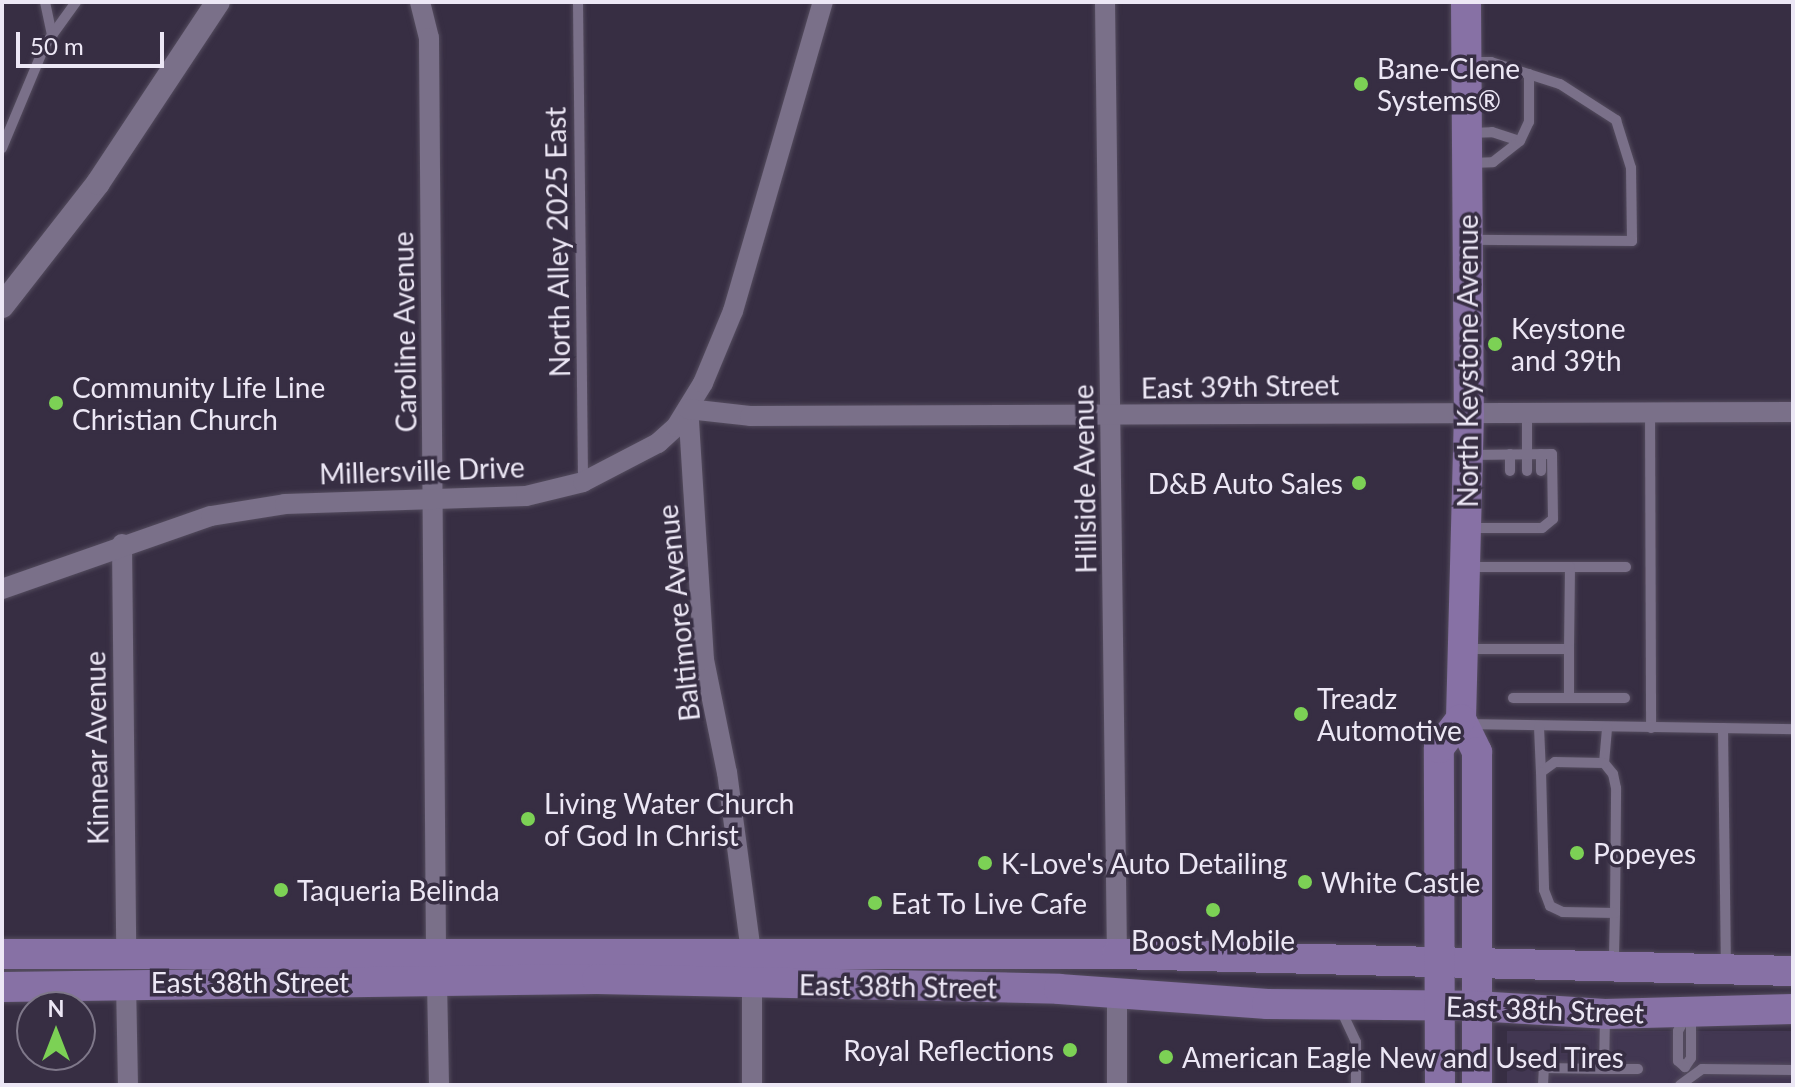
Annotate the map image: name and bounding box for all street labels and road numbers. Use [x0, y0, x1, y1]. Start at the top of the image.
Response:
street label: North Alley 2025 East [538, 106, 576, 378]
street label: North Keystone Avenue [1450, 214, 1484, 508]
street label: Caroline Avenue [385, 231, 423, 433]
street label: East 39th Street [1141, 367, 1339, 405]
street label: Hillside Avenue [1066, 384, 1102, 574]
street label: Millersville Drive [319, 450, 525, 490]
street label: Baltimore Avenue [650, 502, 706, 724]
street label: Kinnear Avenue [77, 650, 115, 846]
street label: East 38th Street [151, 965, 349, 999]
street label: East 38th Street [799, 967, 997, 1005]
street label: East 38th Street [1445, 989, 1645, 1029]

